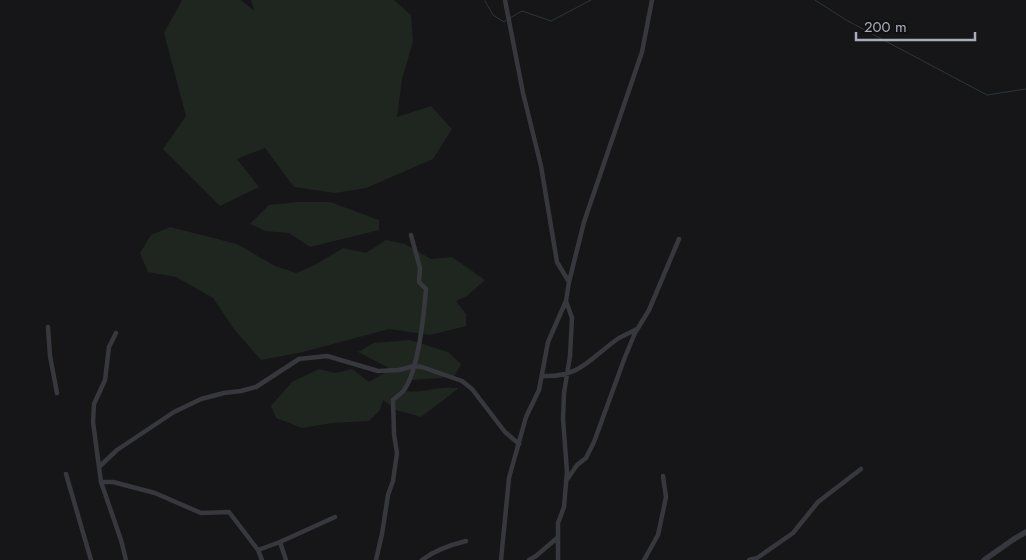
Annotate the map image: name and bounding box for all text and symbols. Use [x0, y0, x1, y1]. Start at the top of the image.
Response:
scale bar [856, 10, 975, 42]
text: 200 m [864, 16, 907, 38]

